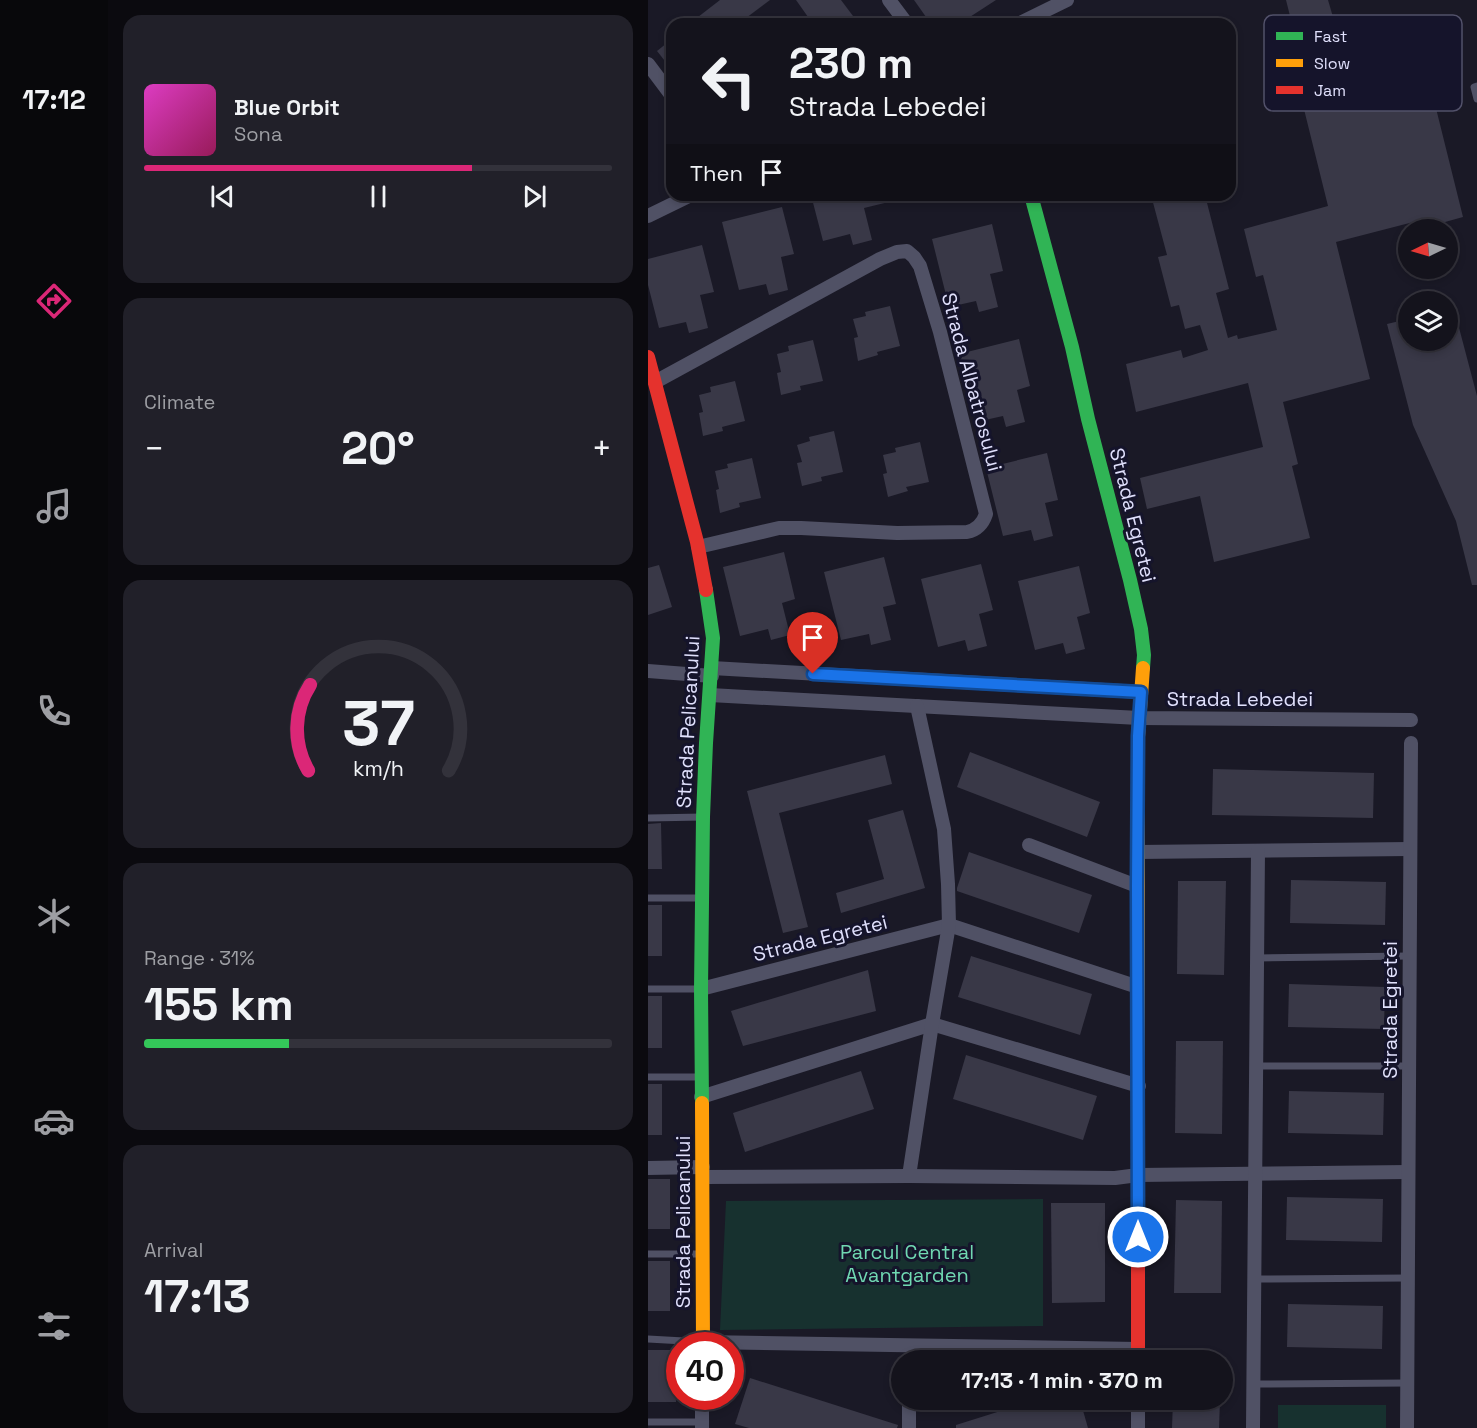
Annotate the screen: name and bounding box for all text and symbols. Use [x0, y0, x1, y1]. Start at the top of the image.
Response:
legend [1264, 15, 1462, 111]
text: Fast [1314, 26, 1347, 47]
text: 230 m [789, 37, 913, 90]
icon: left [690, 42, 768, 120]
text: Slow [1314, 53, 1350, 74]
text: Jam [1314, 80, 1346, 101]
text: 17:12 [22, 82, 86, 117]
text: Strada Lebedei [789, 89, 987, 124]
text: Blue Orbit [234, 93, 340, 121]
text: Sona [234, 121, 282, 147]
icon: arrive [755, 156, 788, 189]
text: Then [690, 159, 743, 187]
icon: previous [206, 180, 239, 213]
icon: pause [362, 180, 395, 213]
icon: next [518, 180, 551, 213]
north arrow [1398, 219, 1458, 279]
map controls [1398, 219, 1458, 351]
icon: directions [33, 280, 75, 322]
street label: Strada Albatrosului [936, 290, 1008, 474]
button: layers [1398, 291, 1458, 351]
text: Climate [144, 389, 215, 415]
text: 20° [341, 420, 415, 477]
text: − [144, 428, 164, 470]
text: + [592, 428, 612, 470]
street label: Strada Egretei [1104, 445, 1162, 585]
icon: music [33, 485, 75, 527]
pin [787, 612, 838, 674]
icon: arrive [796, 621, 829, 654]
street label: Strada Pelicanului [671, 635, 705, 809]
text: 37 [342, 684, 414, 763]
street label: Strada Lebedei [1167, 686, 1313, 712]
icon: phone [33, 690, 75, 732]
text: km/h [352, 755, 404, 782]
icon: climate [33, 895, 75, 937]
street label: Strada Egretei [750, 909, 890, 967]
street label: Strada Egretei [1377, 941, 1403, 1079]
text: Range · 31% [144, 945, 255, 971]
text: 155 km [144, 976, 294, 1033]
icon: car [33, 1100, 75, 1142]
street label: Strada Pelicanului [670, 1136, 696, 1308]
position arrow [1106, 1205, 1170, 1269]
text: Arrival [144, 1237, 203, 1263]
park label: Parcul Central Avantgarden [840, 1239, 974, 1288]
text: 17:13 [144, 1268, 250, 1325]
icon: filters [33, 1305, 75, 1347]
speed limit sign: 40 [666, 1332, 744, 1410]
text: 17:13 · 1 min · 370 m [961, 1366, 1163, 1394]

